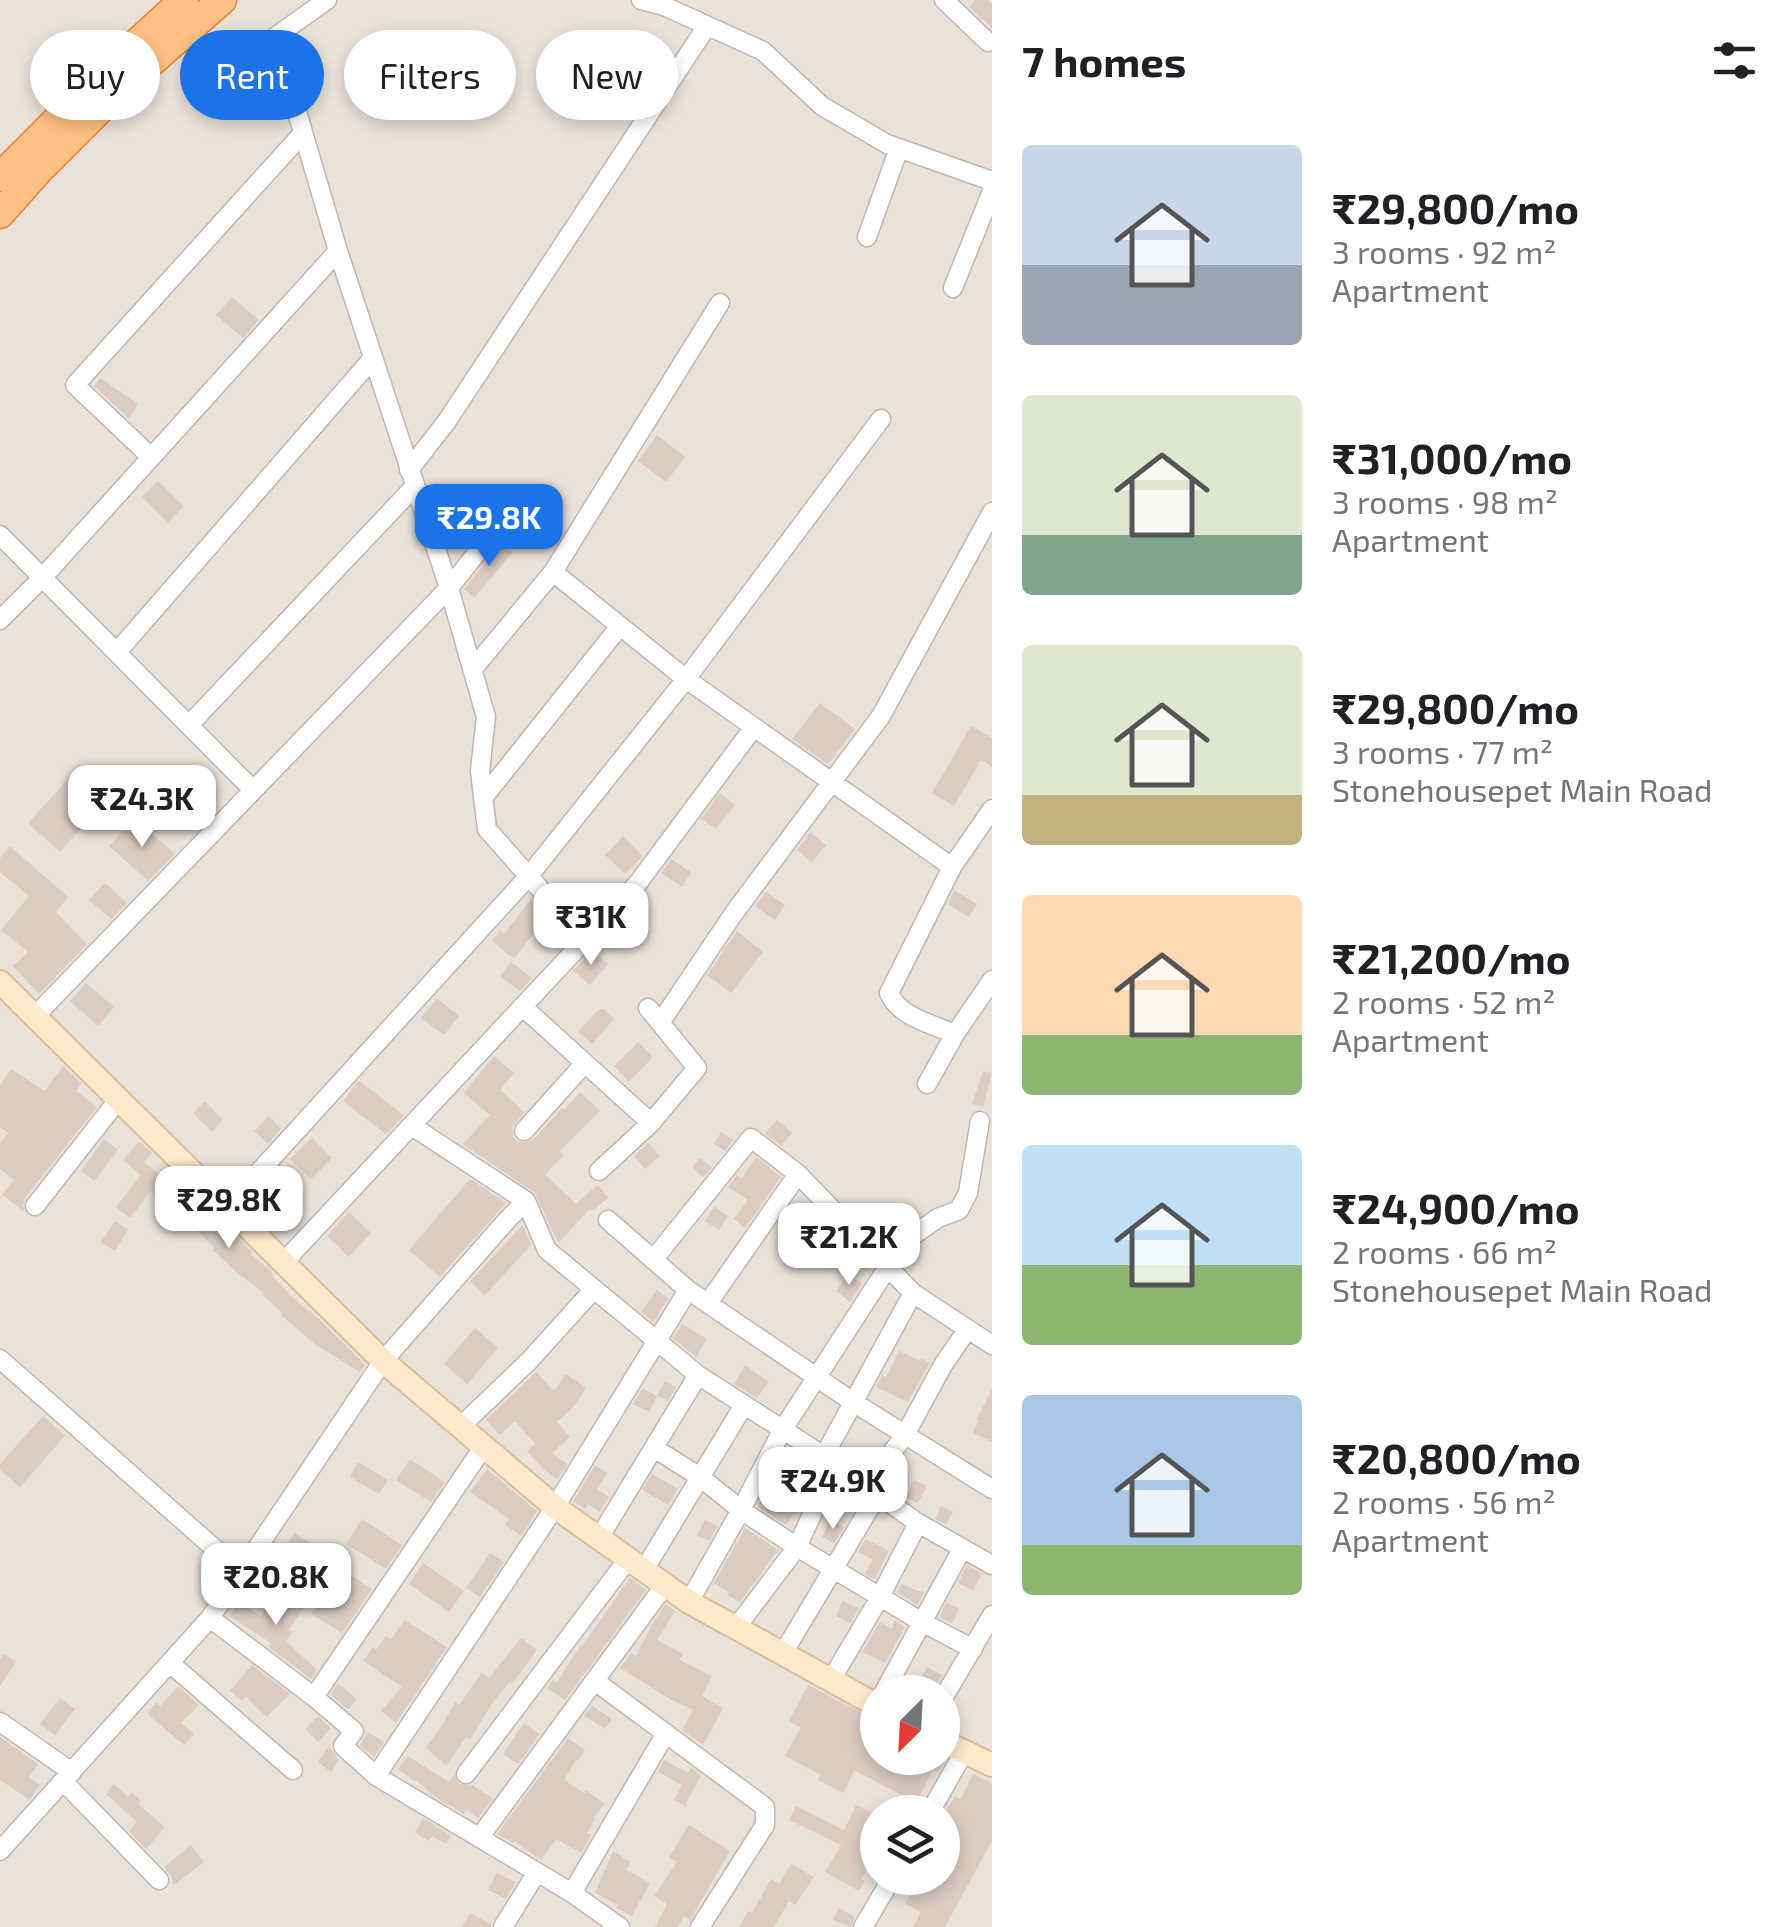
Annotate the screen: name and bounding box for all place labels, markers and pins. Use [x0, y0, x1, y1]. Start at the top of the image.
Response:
pin: ₹29.8K [408, 484, 570, 569]
pin: ₹24.3K [61, 765, 223, 850]
pin: ₹31K [532, 883, 650, 968]
pin: ₹29.8K [148, 1166, 310, 1251]
pin: ₹21.2K [768, 1203, 930, 1288]
pin: ₹24.9K [752, 1447, 914, 1532]
pin: ₹20.8K [195, 1543, 357, 1628]

